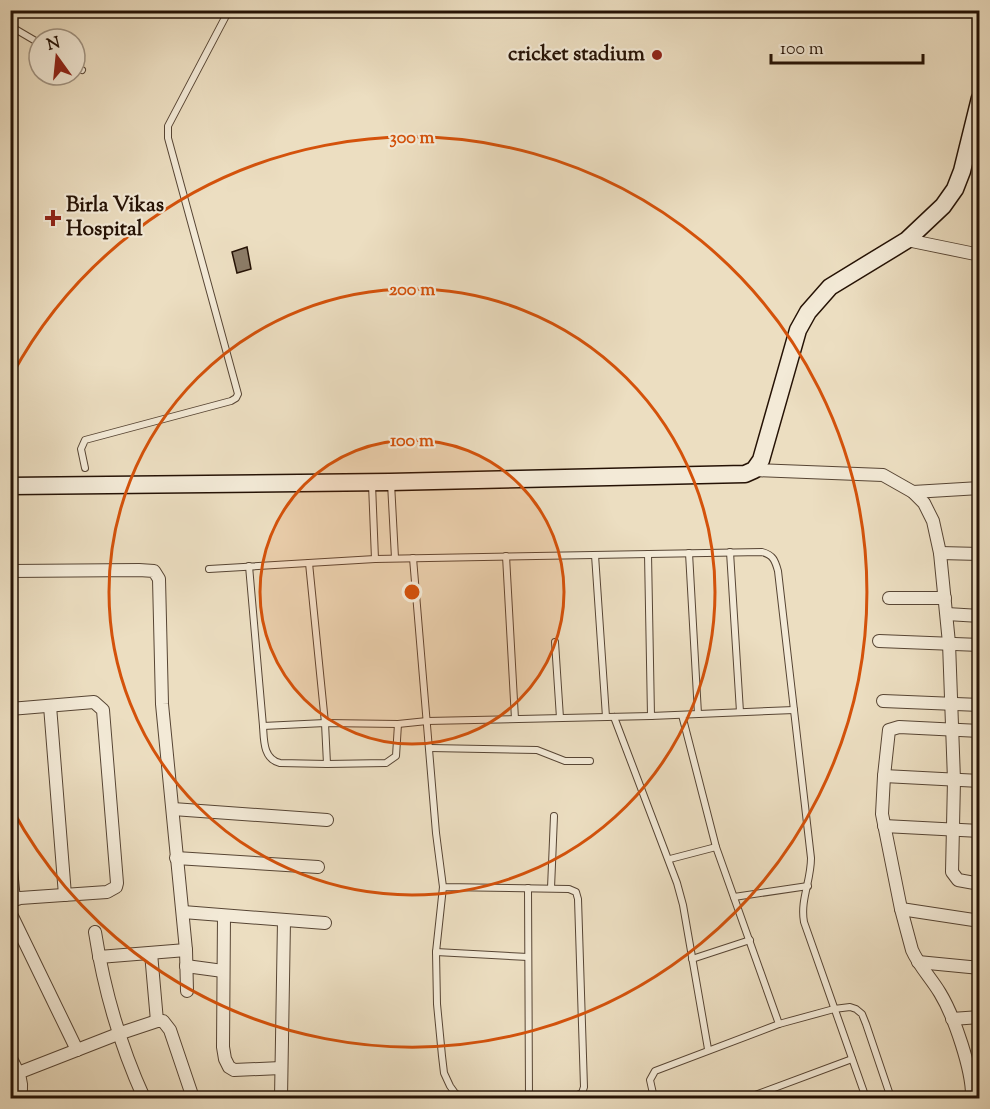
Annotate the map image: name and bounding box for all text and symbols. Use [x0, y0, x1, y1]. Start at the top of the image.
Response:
north arrow [27, 27, 87, 87]
scale bar [771, 27, 922, 65]
text: N [45, 32, 63, 58]
text: 100 m [780, 37, 824, 63]
place label: cricket stadium [508, 40, 646, 70]
marker: cricket stadium [650, 48, 664, 62]
text: 300 m [390, 126, 435, 152]
place label: Birla Vikas Hospital [66, 191, 164, 245]
marker: Birla Vikas Hospital [44, 209, 62, 227]
text: 200 m [389, 278, 435, 304]
text: 100 m [390, 429, 434, 455]
centre of rings [402, 582, 422, 602]

